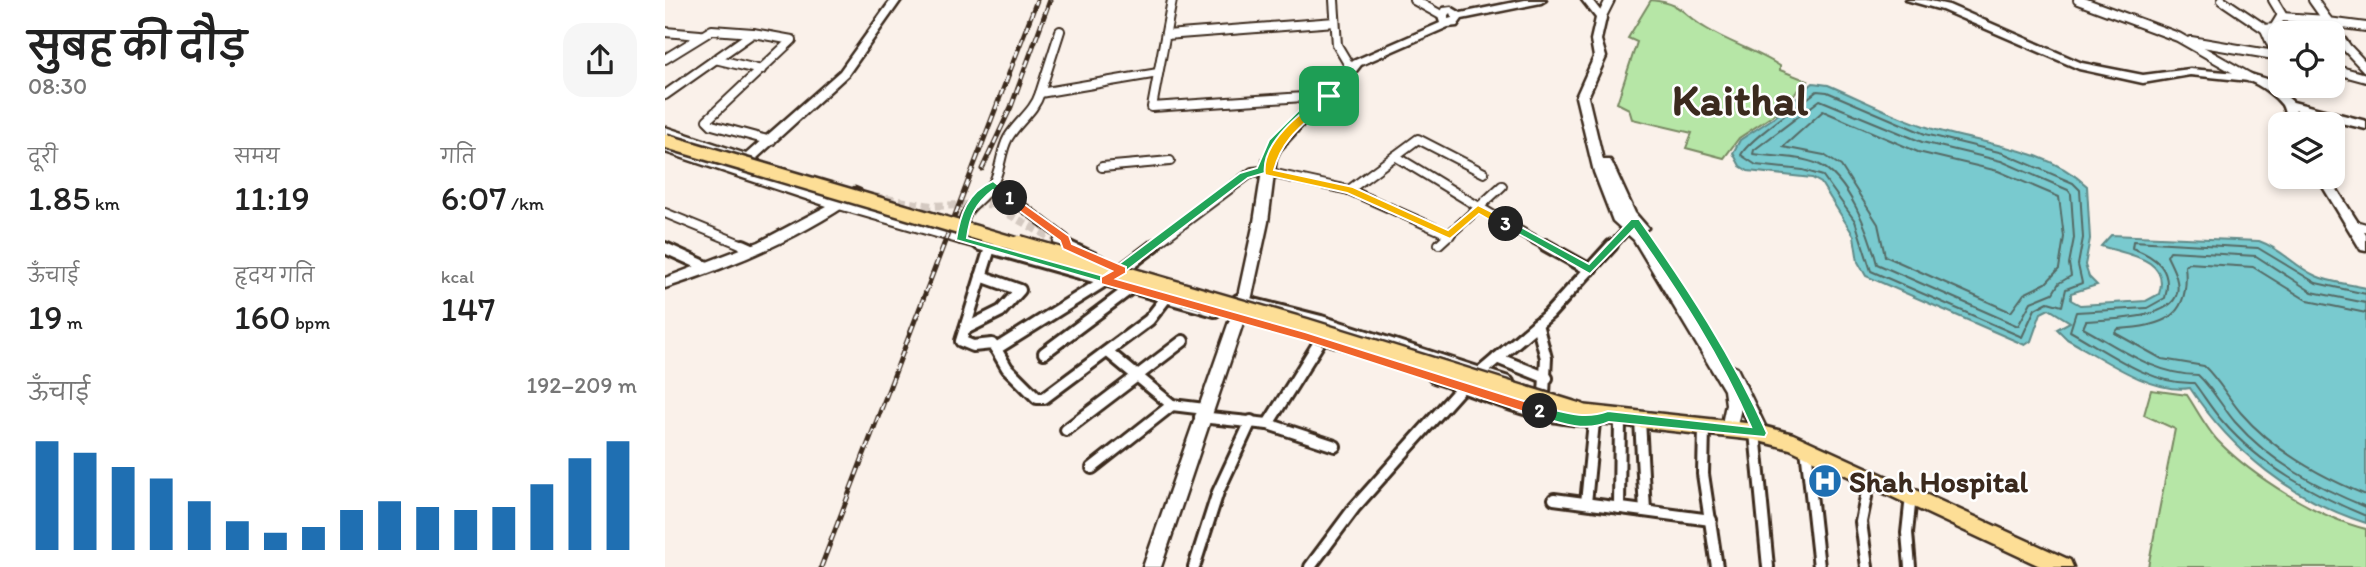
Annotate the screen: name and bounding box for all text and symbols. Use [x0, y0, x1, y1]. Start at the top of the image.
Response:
map controls [2268, 21, 2345, 189]
button: locate [2268, 21, 2345, 98]
text: सुबह की दौड़ [28, 23, 247, 69]
button: share [563, 23, 637, 97]
pin [1299, 66, 1359, 126]
text: 08:30 [28, 72, 87, 100]
district label: Kaithal [1672, 73, 1809, 126]
icon: arrive [1310, 77, 1348, 115]
button: layers [2268, 112, 2345, 189]
text: दूरी [28, 145, 58, 168]
text: समय [234, 145, 280, 168]
text: गति [441, 145, 475, 168]
text: 1.85 [28, 177, 90, 219]
text: 11:19 [234, 177, 310, 219]
text: 6:07 [441, 177, 507, 219]
pin: 1 [993, 180, 1027, 216]
text: 1 [1005, 186, 1014, 209]
text: km [90, 192, 120, 215]
text: /km [507, 192, 544, 215]
pin: 3 [1489, 206, 1523, 242]
text: 3 [1500, 212, 1511, 235]
text: ऊँचाई [28, 264, 79, 287]
text: हृदय गति [234, 264, 314, 287]
text: kcal [441, 265, 474, 288]
text: 147 [441, 288, 495, 330]
text: 19 [28, 296, 63, 338]
text: 160 [234, 296, 291, 338]
text: m [63, 311, 83, 334]
text: bpm [291, 311, 330, 334]
text: 192–209 m [527, 371, 637, 399]
text: ऊँचाई [28, 378, 90, 406]
pin: 2 [1523, 394, 1557, 428]
text: 2 [1535, 399, 1545, 422]
hospital icon: Shah Hospital [1806, 462, 1844, 500]
place label: Shah Hospital [1849, 463, 2029, 500]

